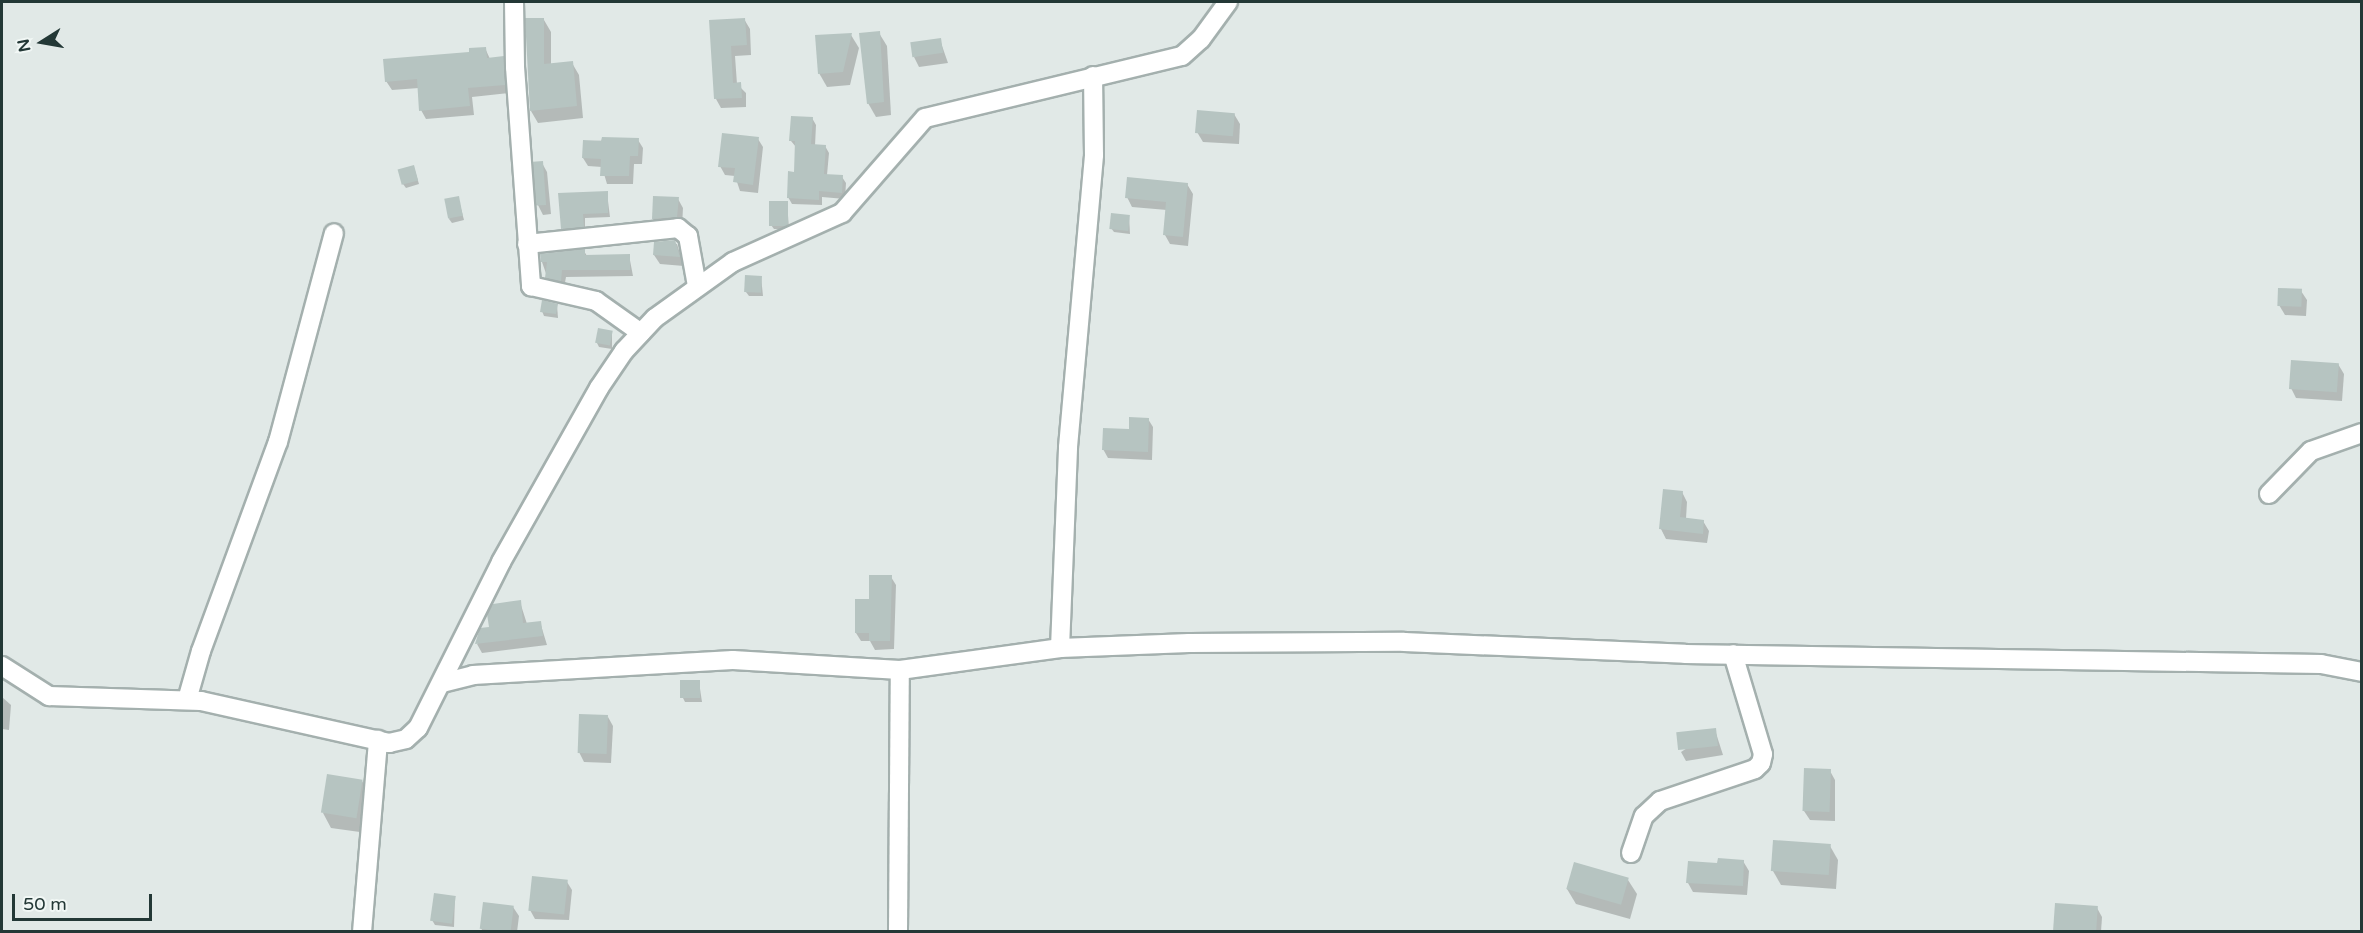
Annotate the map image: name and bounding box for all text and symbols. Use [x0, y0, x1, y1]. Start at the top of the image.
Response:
north arrow [12, 12, 72, 72]
text: N [13, 37, 35, 54]
scale bar [15, 882, 154, 920]
text: 50 m [23, 893, 67, 915]

